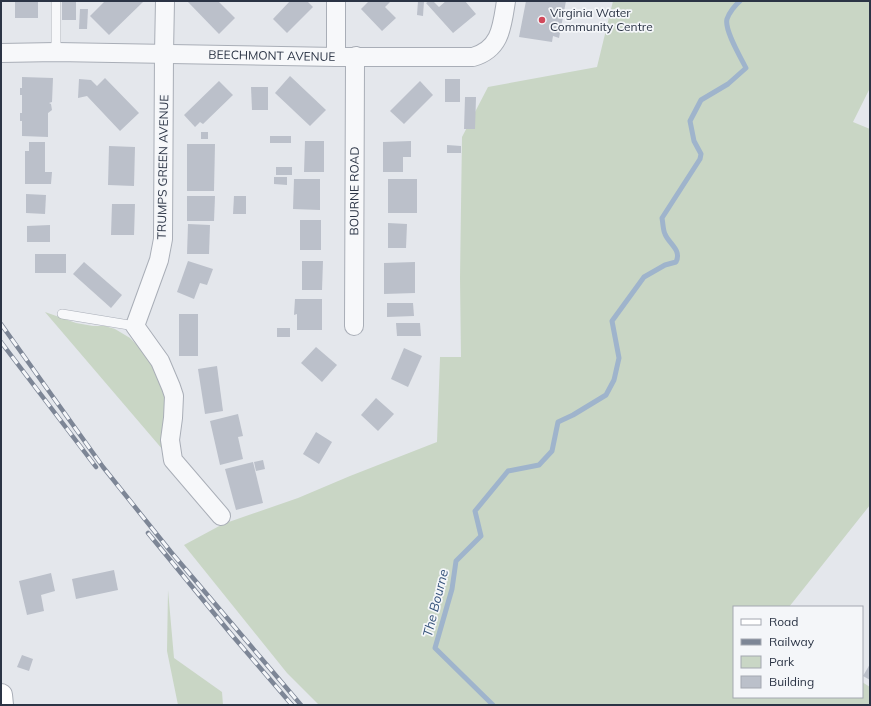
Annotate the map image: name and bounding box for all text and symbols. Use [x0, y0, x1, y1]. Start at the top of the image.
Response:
place label: Virginia Water Community Centre [550, 5, 653, 34]
marker: Virginia Water Community Centre [537, 15, 547, 25]
street label: BEECHMONT AVENUE [208, 47, 336, 64]
street label: TRUMPS GREEN AVENUE [154, 95, 171, 239]
street label: BOURNE ROAD [346, 147, 362, 235]
water label: The Bourne [419, 568, 451, 638]
legend [733, 606, 863, 698]
text: Road [769, 614, 798, 629]
text: Railway [769, 634, 815, 649]
text: Park [769, 654, 795, 669]
text: Building [769, 674, 814, 689]

